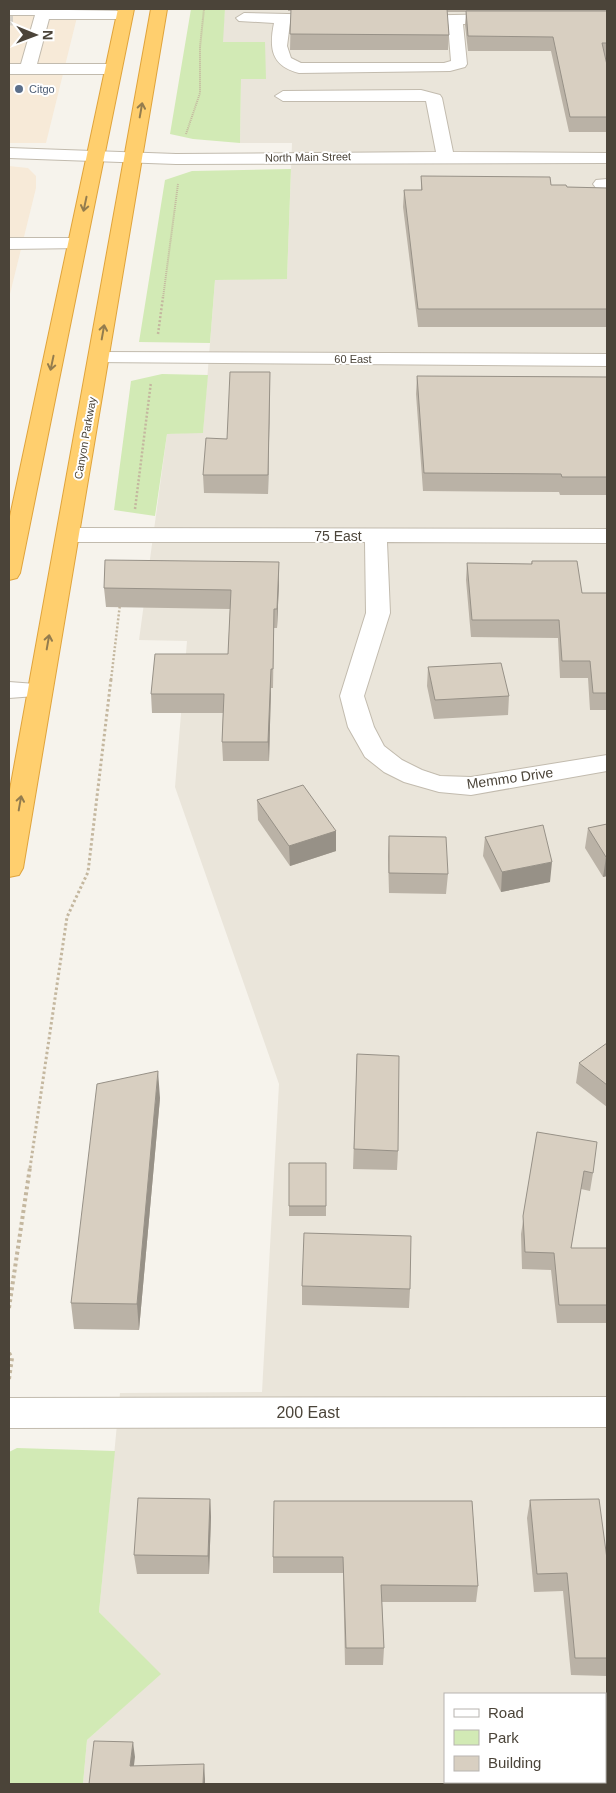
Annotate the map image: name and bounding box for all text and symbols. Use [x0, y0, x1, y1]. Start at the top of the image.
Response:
north arrow [10, 10, 60, 60]
text: N [40, 30, 56, 40]
marker: Citgo [13, 83, 25, 95]
place label: Citgo [29, 83, 55, 95]
one-way arrow [136, 102, 146, 118]
street label: North Main Street [265, 150, 351, 164]
one-way arrow [80, 195, 89, 211]
one-way arrow [98, 325, 108, 341]
street label: 60 East [334, 353, 372, 365]
one-way arrow [47, 354, 56, 370]
street label: Canyon Parkway [72, 396, 98, 480]
street label: 75 East [314, 528, 362, 544]
one-way arrow [44, 634, 54, 650]
street label: Memmo Drive [466, 764, 554, 792]
one-way arrow [16, 795, 26, 811]
street label: 200 East [276, 1404, 340, 1421]
legend [444, 1693, 606, 1783]
text: Road [488, 1704, 524, 1721]
text: Park [488, 1729, 519, 1746]
text: Building [488, 1754, 541, 1771]

